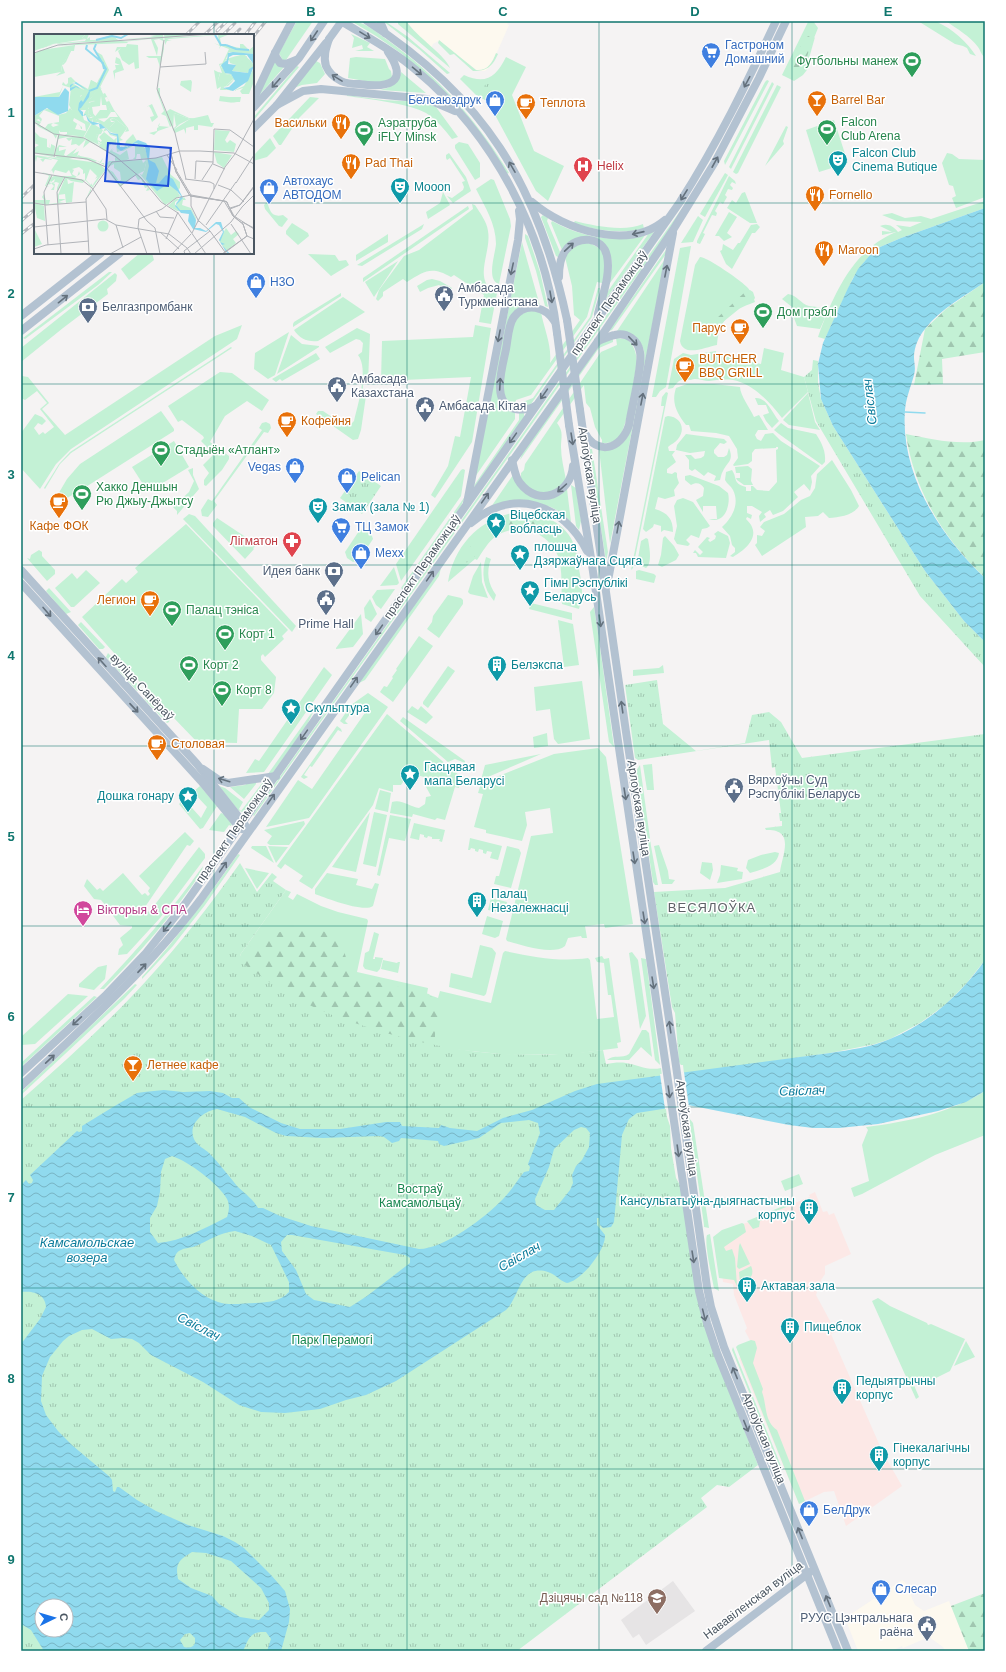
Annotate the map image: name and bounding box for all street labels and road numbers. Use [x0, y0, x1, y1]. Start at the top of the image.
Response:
street label: праспект Пераможцаў [568, 248, 650, 358]
street label: Арлоўская вуліца [575, 426, 605, 524]
street label: праспект Пераможцаў [381, 512, 463, 622]
street label: вуліца Сапёраў [107, 651, 177, 723]
street label: Арлоўская вуліца [624, 759, 654, 857]
street label: праспект Пераможцаў [193, 776, 275, 886]
street label: Арлоўская вуліца [673, 1079, 701, 1177]
street label: Арлоўская вуліца [739, 1390, 789, 1486]
street label: Нававіленская вуліца [701, 1558, 806, 1642]

